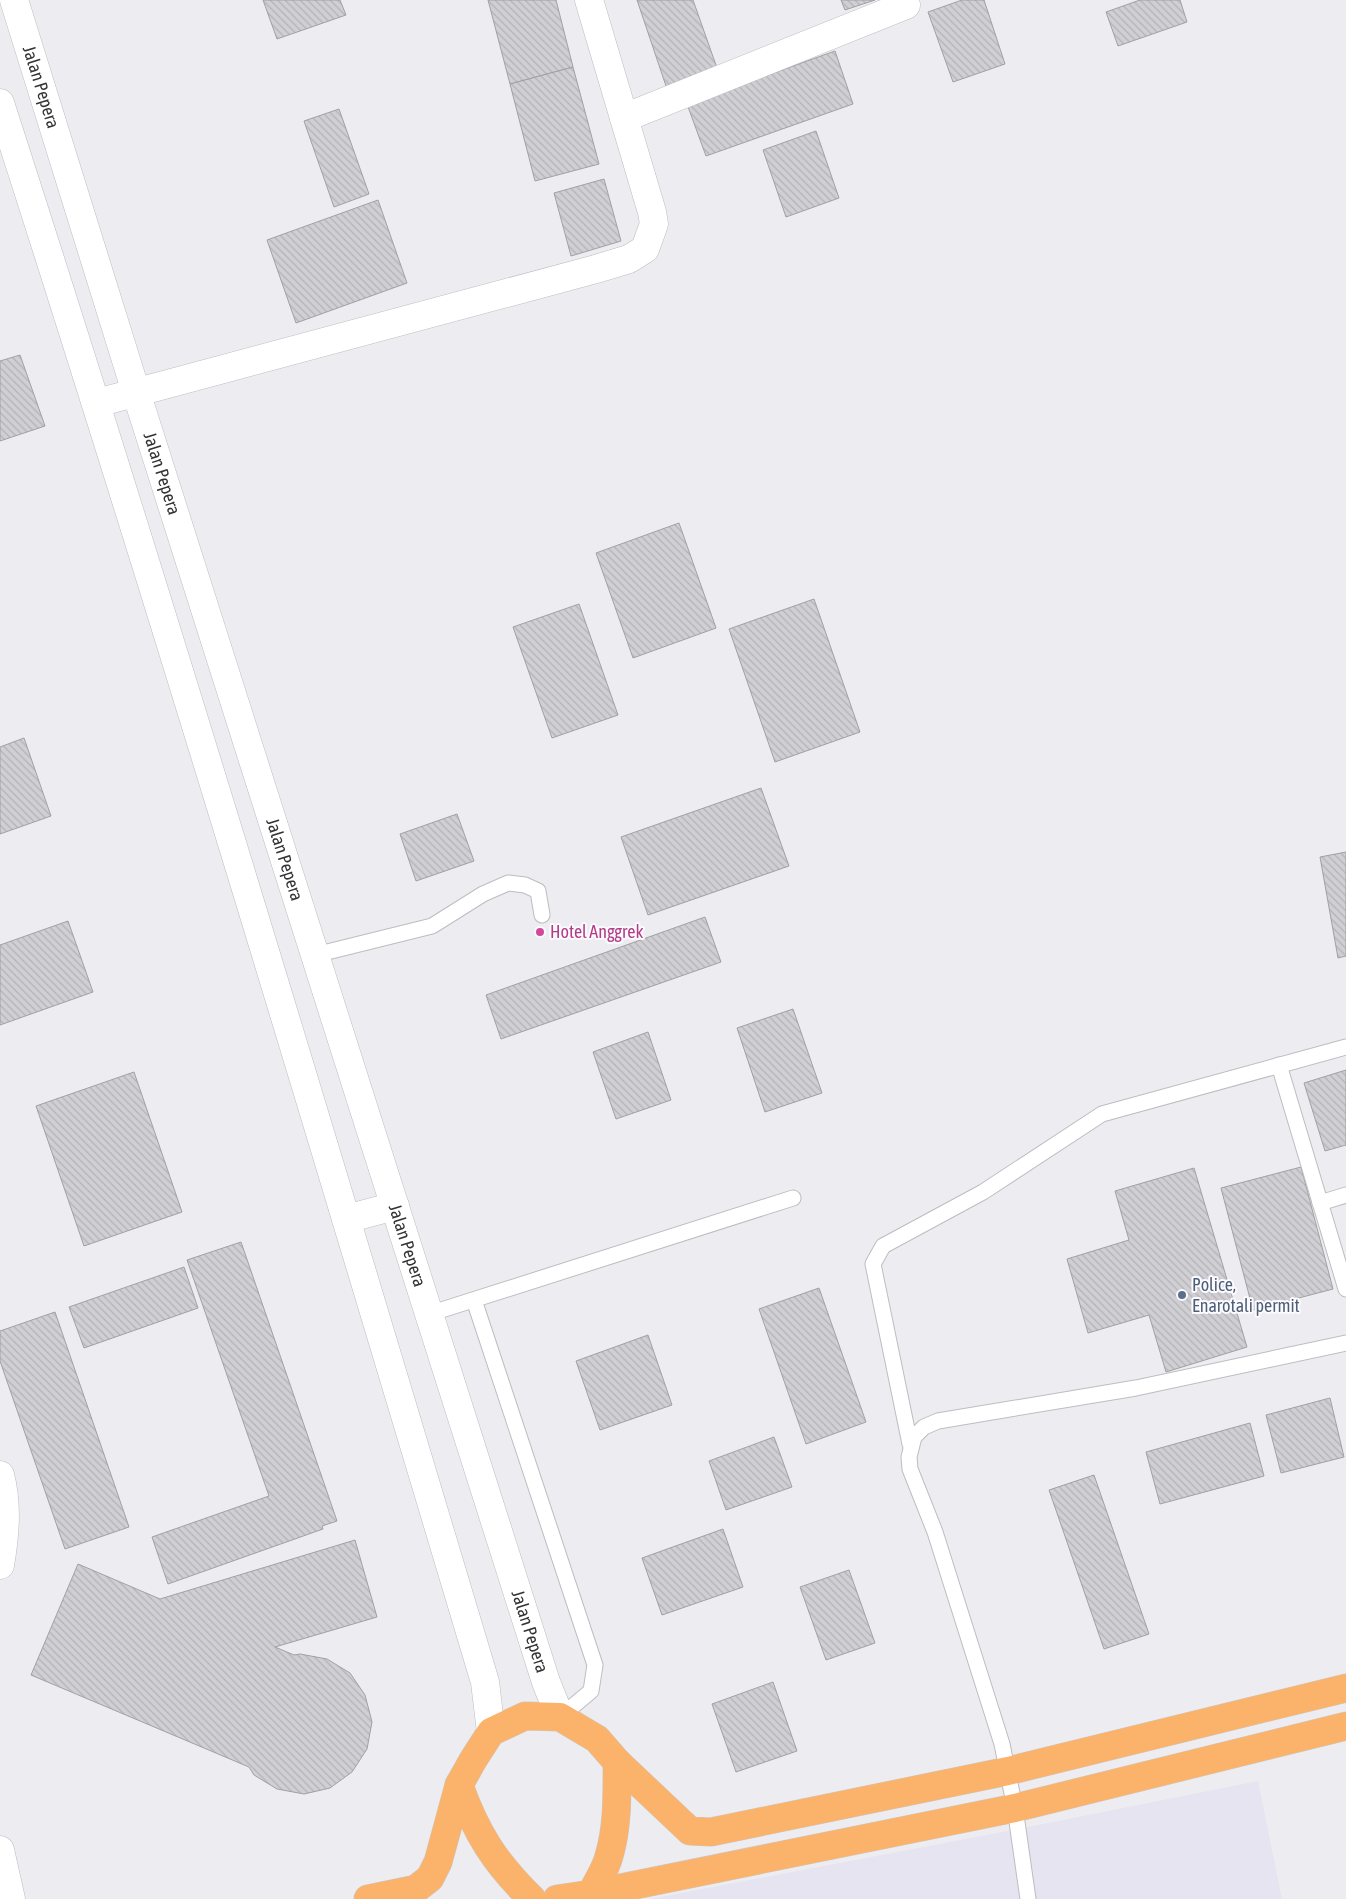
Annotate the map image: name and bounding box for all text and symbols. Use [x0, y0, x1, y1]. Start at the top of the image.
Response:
street label: Jalan Pepera [19, 43, 64, 131]
street label: Jalan Pepera [139, 429, 185, 517]
street label: Jalan Pepera [262, 815, 308, 903]
place label: Hotel Anggrek [550, 921, 643, 942]
marker: Hotel Anggrek [534, 926, 546, 938]
street label: Jalan Pepera [385, 1201, 431, 1289]
place label: Police, Enarotali permit [1192, 1274, 1300, 1316]
marker: Police, Enarotali permit [1176, 1289, 1188, 1301]
street label: Jalan Pepera [507, 1587, 553, 1675]

